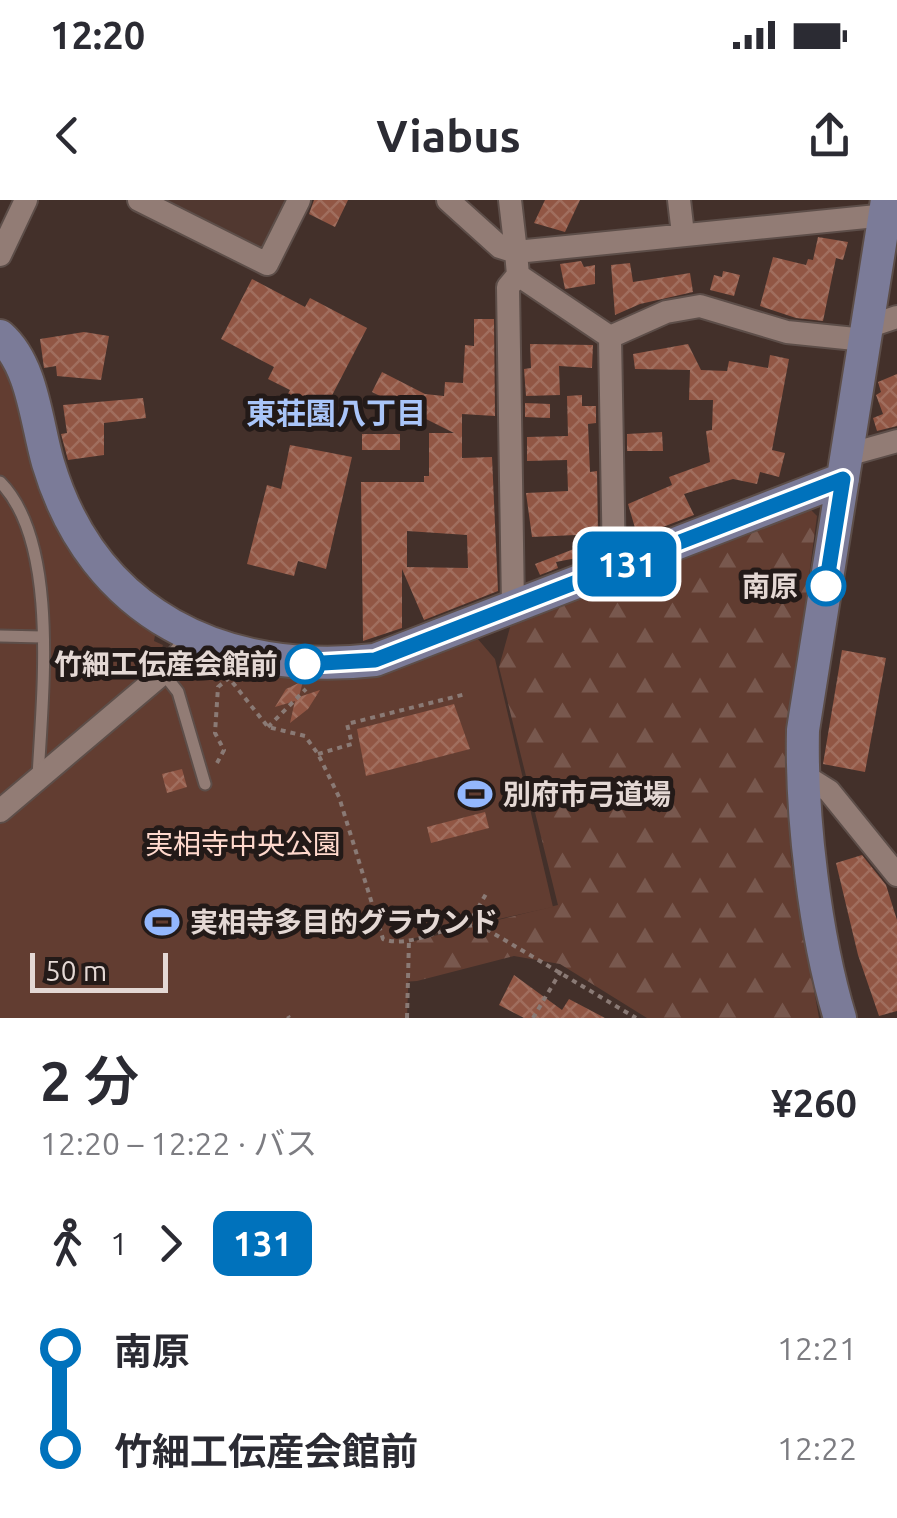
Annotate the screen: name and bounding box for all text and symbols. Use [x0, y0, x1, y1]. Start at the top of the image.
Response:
text: 12:20 [50, 14, 145, 56]
icon: back [40, 108, 95, 163]
icon: share [802, 108, 857, 163]
text: Viabus [376, 110, 521, 161]
district label: 東荘園八丁目 [246, 396, 426, 430]
line badge: 131 [570, 532, 684, 596]
text: 131 [597, 544, 657, 584]
marker: 南原 [807, 567, 845, 605]
place label: 南原 [742, 570, 798, 601]
marker: 竹細工伝産会館前 [286, 645, 324, 683]
place label: 竹細工伝産会館前 [54, 648, 278, 679]
sports icon: 別府市弓道場 [456, 775, 494, 813]
place label: 別府市弓道場 [503, 778, 671, 809]
park label: 実相寺中央公園 [145, 828, 341, 859]
sports icon: 実相寺多目的グラウンド [143, 903, 181, 941]
place label: 実相寺多目的グラウンド [190, 906, 498, 937]
scale bar [30, 948, 168, 993]
text: 50 m [45, 955, 107, 986]
text: 2 分 [40, 1050, 139, 1111]
text: ¥260 [771, 1082, 857, 1124]
text: 12:20 – 12:22 · バス [40, 1125, 317, 1161]
icon: walk [40, 1216, 95, 1271]
icon: forward [143, 1216, 198, 1271]
text: 131 [233, 1223, 292, 1263]
text: 1 [110, 1225, 128, 1261]
text: 南原 [114, 1330, 190, 1372]
text: 12:21 [777, 1330, 857, 1366]
text: 竹細工伝産会館前 [114, 1430, 418, 1472]
text: 12:22 [777, 1430, 857, 1466]

